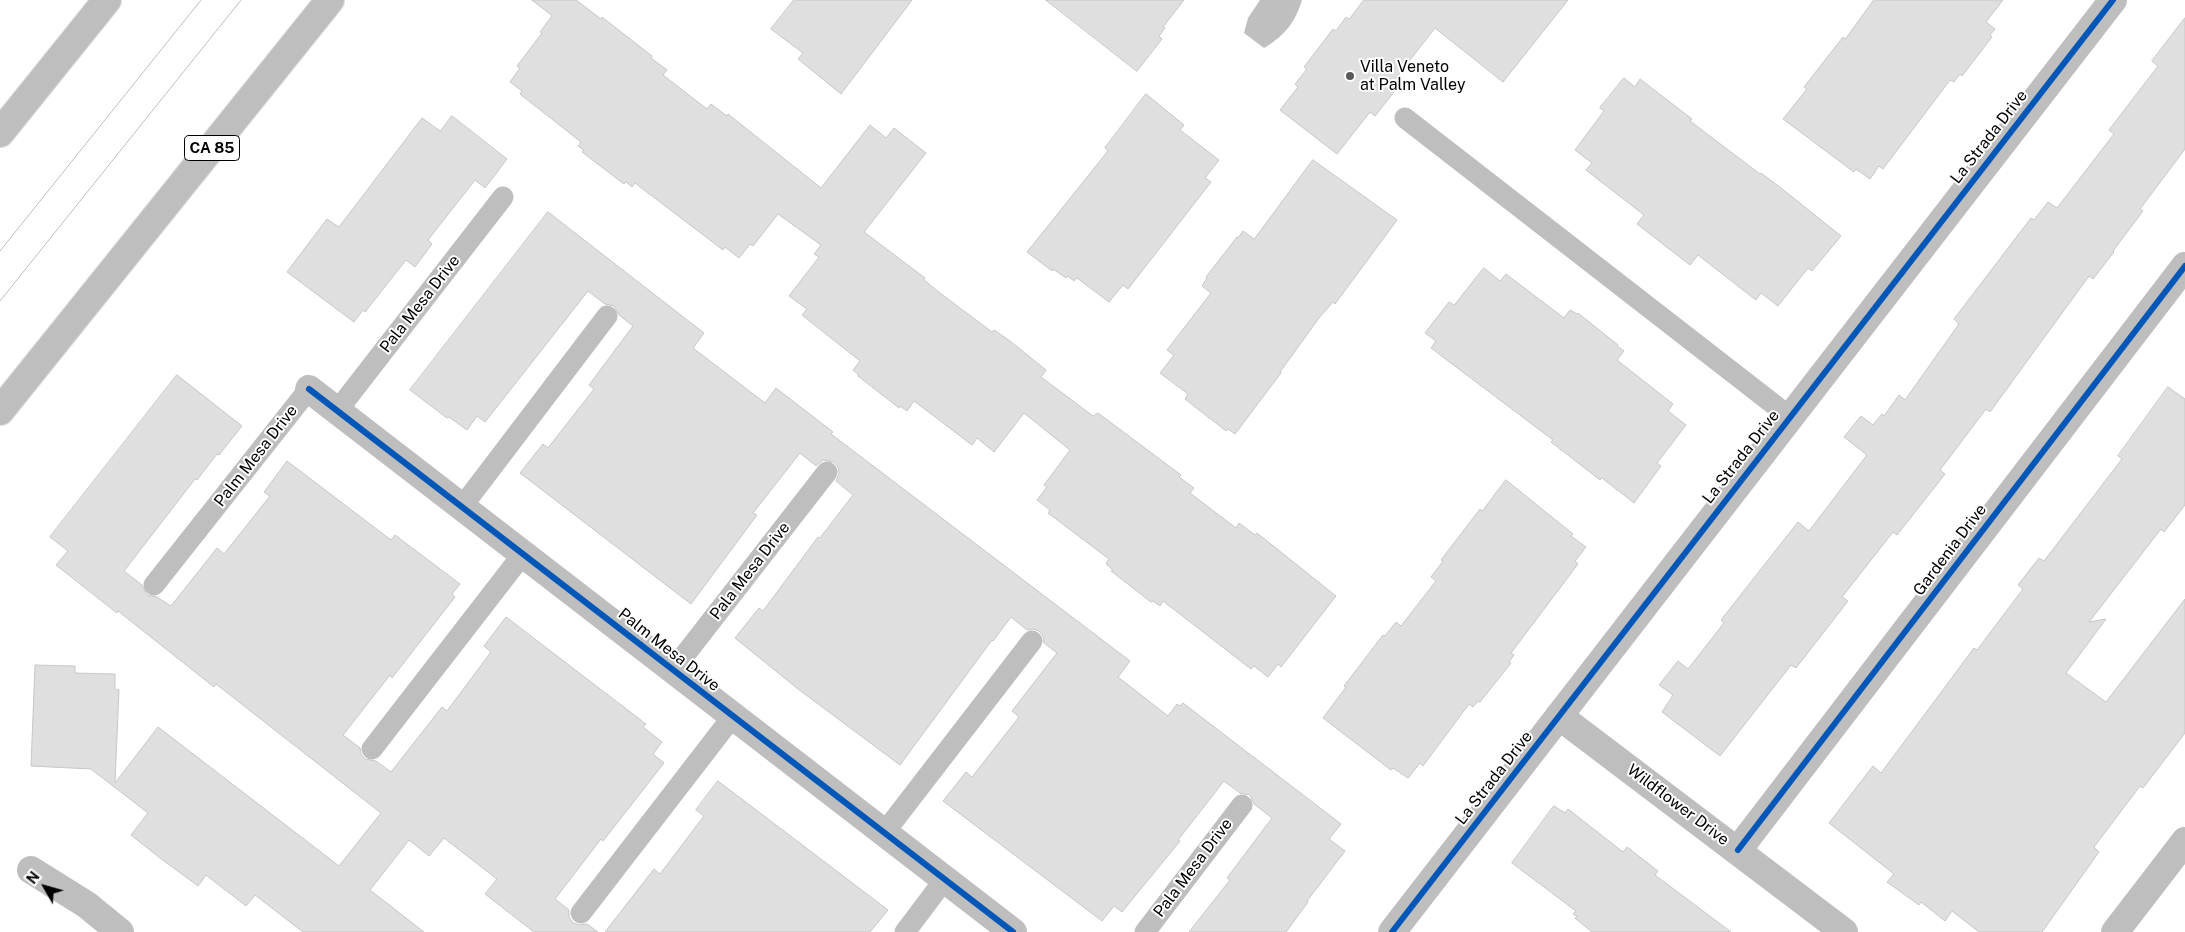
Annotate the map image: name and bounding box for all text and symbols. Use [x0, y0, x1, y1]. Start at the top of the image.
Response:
place label: Villa Veneto at Palm Valley [1360, 57, 1465, 95]
marker: Villa Veneto at Palm Valley [1344, 70, 1356, 82]
street label: La Strada Drive [1946, 86, 2032, 188]
road number: CA 85 [184, 136, 240, 160]
street label: Pala Mesa Drive [376, 251, 464, 357]
street label: Palm Mesa Drive [210, 401, 302, 511]
street label: La Strada Drive [1698, 406, 1784, 508]
street label: Gardenia Drive [1909, 500, 1991, 600]
street label: Pala Mesa Drive [706, 518, 794, 624]
street label: Palm Mesa Drive [614, 604, 724, 696]
street label: La Strada Drive [1451, 727, 1537, 829]
street label: Wildflower Drive [1623, 760, 1733, 850]
street label: Pala Mesa Drive [1150, 815, 1236, 921]
north arrow [20, 862, 70, 912]
text: N [23, 869, 43, 887]

